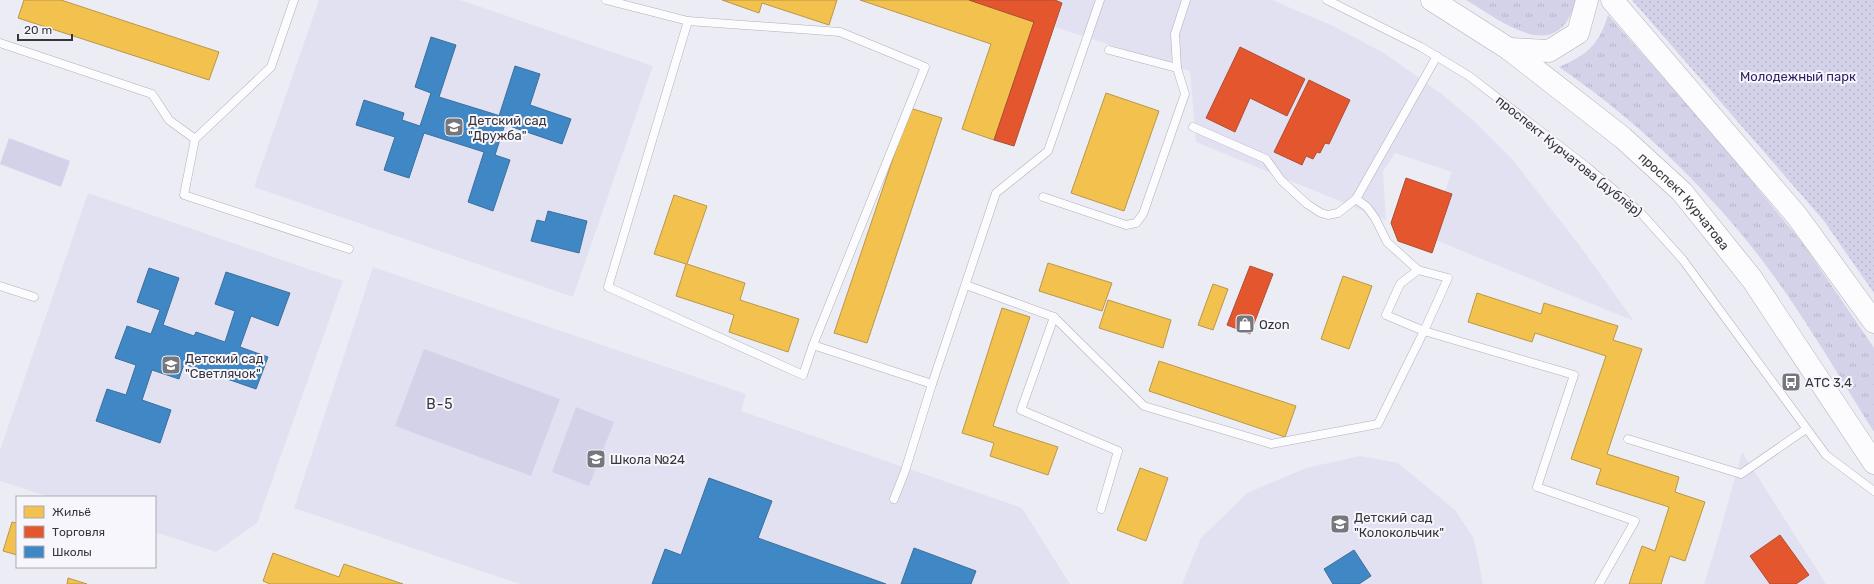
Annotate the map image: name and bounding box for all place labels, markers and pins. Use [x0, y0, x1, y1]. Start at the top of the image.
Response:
place label: Детский сад "Дружба" [468, 113, 547, 143]
school or university icon: Детский сад "Дружба" [443, 116, 465, 138]
shop icon: Ozon [1234, 313, 1256, 335]
place label: Ozon [1259, 317, 1290, 332]
place label: Детский сад "Светлячок" [185, 351, 264, 381]
school or university icon: Детский сад "Светлячок" [160, 354, 182, 376]
bus stop icon: АТС 3,4 [1780, 371, 1802, 393]
place label: АТС 3,4 [1805, 375, 1852, 390]
school or university icon: Школа №24 [585, 448, 607, 470]
place label: Школа №24 [610, 452, 685, 467]
place label: Детский сад "Колокольчик" [1354, 510, 1444, 540]
school or university icon: Детский сад "Колокольчик" [1329, 513, 1351, 535]

